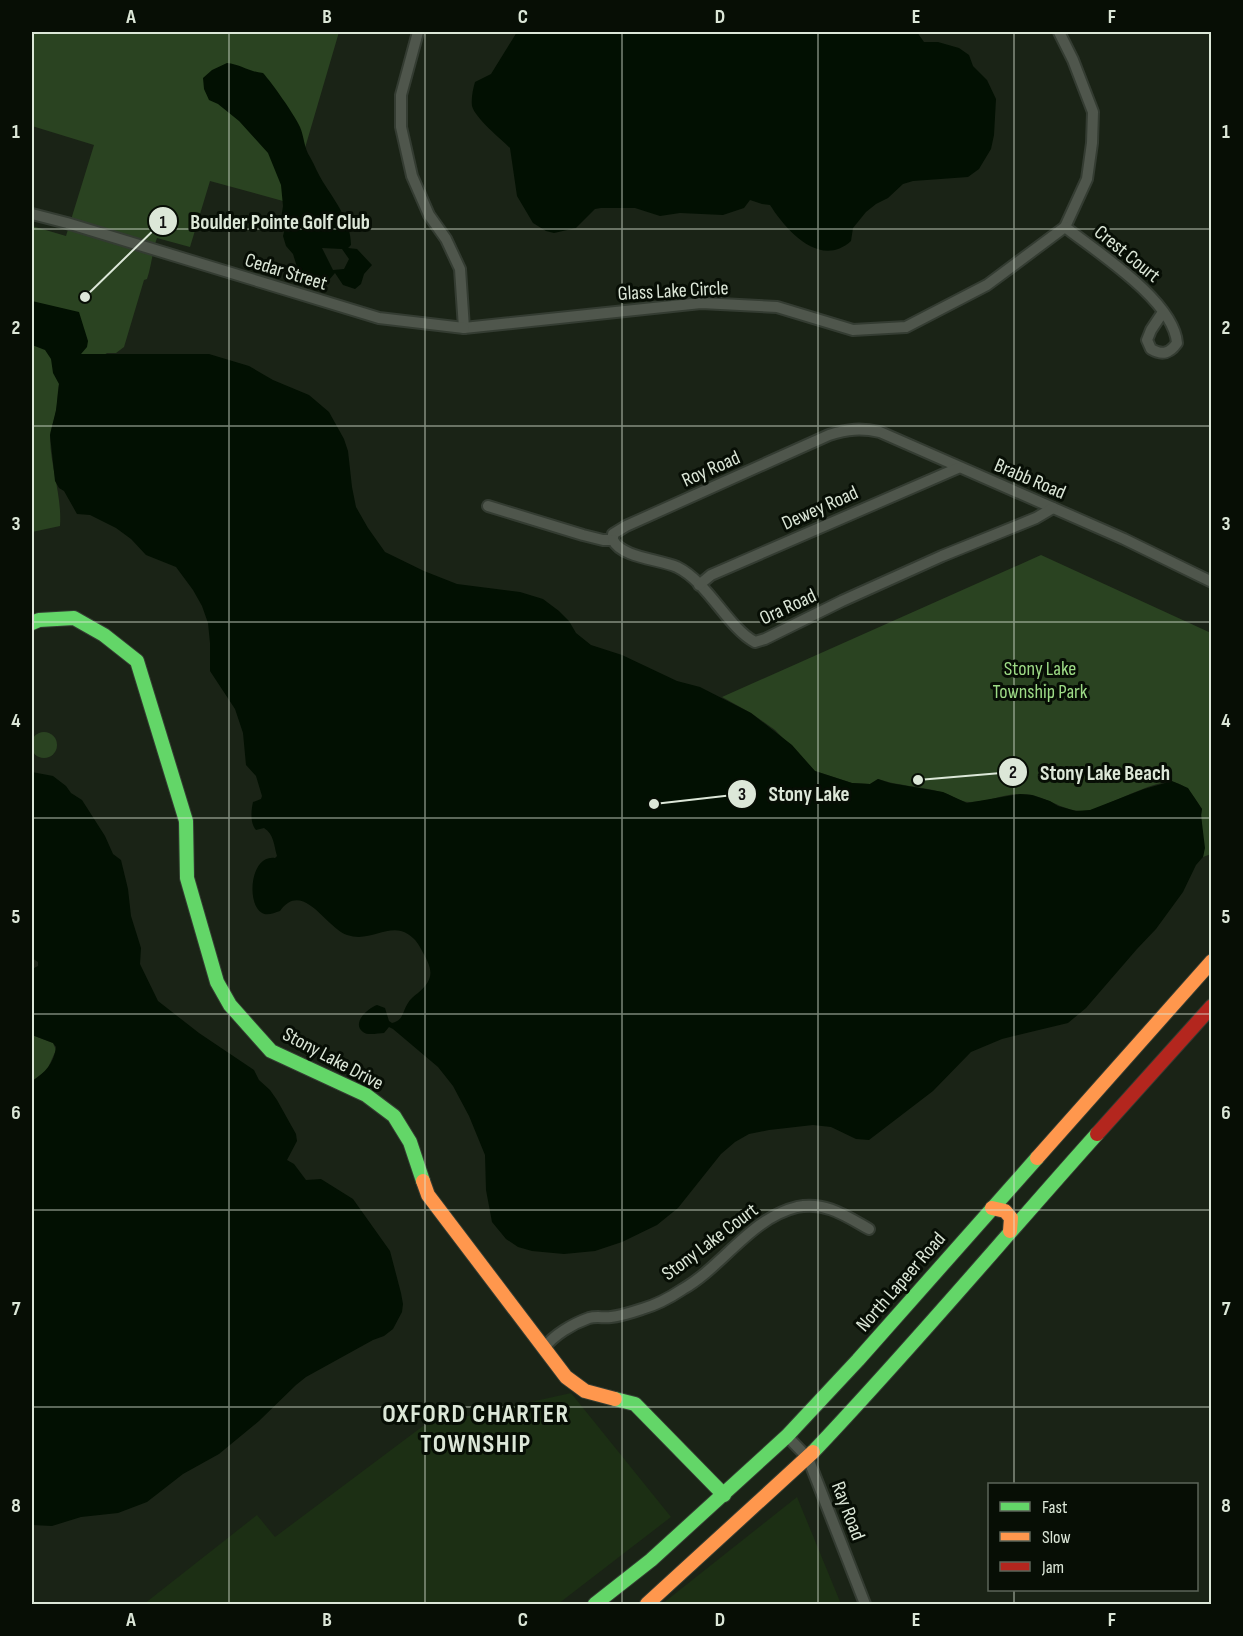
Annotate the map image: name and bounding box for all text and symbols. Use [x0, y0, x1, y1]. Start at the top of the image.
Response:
text: A [125, 5, 136, 29]
text: B [322, 5, 332, 29]
text: C [518, 5, 528, 29]
text: D [715, 5, 725, 29]
text: E [912, 5, 920, 29]
text: F [1108, 5, 1116, 29]
text: 1 [12, 120, 20, 144]
text: 1 [1222, 120, 1230, 144]
callout: Boulder Pointe Golf Club [148, 202, 382, 241]
text: Boulder Pointe Golf Club [190, 210, 370, 235]
text: 1 [159, 212, 167, 233]
street label: Crest Court [1089, 220, 1165, 288]
street label: Cedar Street [242, 248, 330, 296]
street label: Glass Lake Circle [617, 276, 729, 306]
text: 2 [12, 316, 20, 340]
text: 2 [1222, 316, 1230, 340]
street label: Roy Road [678, 446, 744, 492]
street label: Brabb Road [991, 453, 1069, 505]
street label: Dewey Road [778, 481, 862, 535]
text: 3 [12, 512, 21, 536]
text: 3 [1222, 512, 1231, 536]
street label: Ora Road [756, 584, 820, 630]
park label: Stony Lake Township Park [993, 657, 1088, 704]
text: 4 [11, 709, 21, 733]
text: 4 [1221, 709, 1231, 733]
callout: Stony Lake Beach [998, 753, 1182, 792]
text: Stony Lake Beach [1040, 761, 1170, 786]
text: 2 [1009, 762, 1017, 783]
callout: Stony Lake [727, 774, 862, 813]
text: Stony Lake [768, 782, 850, 807]
text: 3 [738, 784, 746, 805]
text: 5 [12, 905, 21, 929]
text: 5 [1222, 905, 1231, 929]
street label: Stony Lake Drive [278, 1022, 388, 1096]
text: 6 [11, 1101, 21, 1125]
text: 6 [1221, 1101, 1231, 1125]
street label: Stony Lake Court [657, 1198, 763, 1286]
street label: North Lapeer Road [851, 1227, 951, 1337]
text: 7 [12, 1297, 21, 1321]
text: 7 [1222, 1297, 1231, 1321]
district label: OXFORD CHARTER TOWNSHIP [382, 1399, 570, 1460]
street label: Ray Road [826, 1478, 870, 1544]
legend [988, 1483, 1198, 1591]
text: 8 [11, 1494, 21, 1518]
text: 8 [1221, 1494, 1231, 1518]
text: Fast [1042, 1497, 1068, 1518]
text: Slow [1042, 1527, 1071, 1548]
text: Jam [1041, 1557, 1064, 1578]
text: A [125, 1608, 136, 1632]
text: B [322, 1608, 332, 1632]
text: C [518, 1608, 528, 1632]
text: D [715, 1608, 725, 1632]
text: E [912, 1608, 920, 1632]
text: F [1108, 1608, 1116, 1632]

